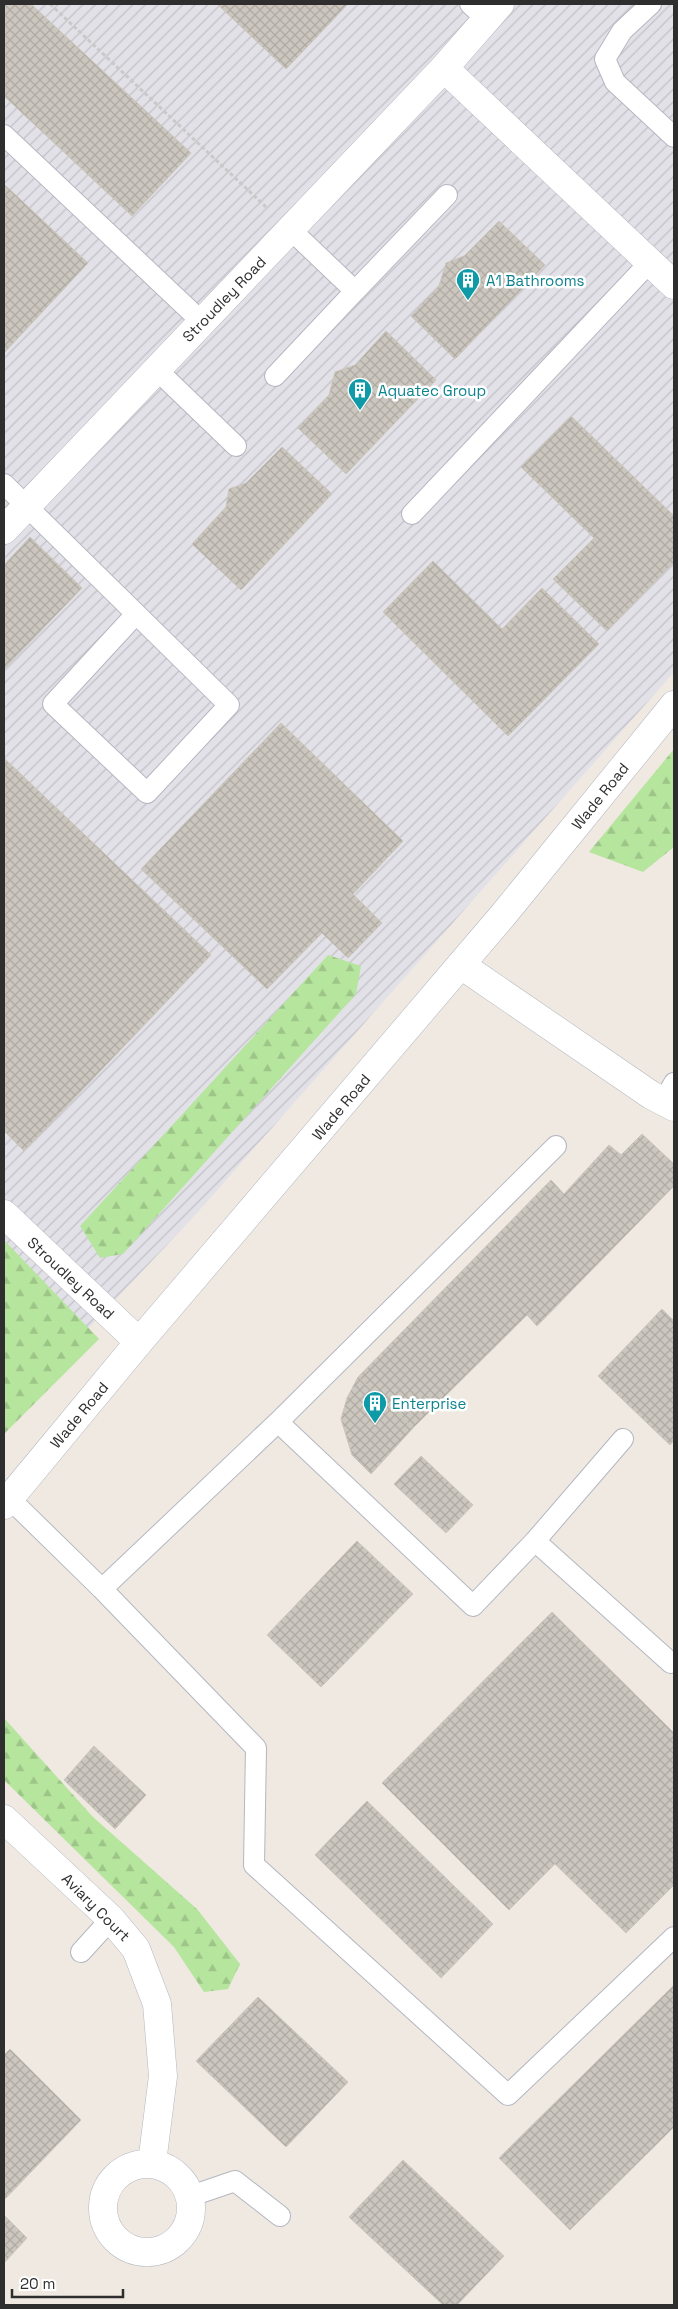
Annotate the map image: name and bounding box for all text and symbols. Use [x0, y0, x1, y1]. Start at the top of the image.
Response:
street label: Stroudley Road [178, 252, 270, 346]
building icon: A1 Bathrooms [455, 267, 481, 301]
place label: A1 Bathrooms [486, 271, 585, 290]
building icon: Aquatec Group [347, 377, 373, 411]
place label: Aquatec Group [378, 381, 486, 400]
street label: Wade Road [567, 759, 633, 833]
street label: Wade Road [308, 1070, 374, 1144]
street label: Stroudley Road [24, 1233, 118, 1323]
street label: Wade Road [46, 1378, 112, 1452]
building icon: Enterprise [362, 1390, 388, 1424]
place label: Enterprise [392, 1394, 466, 1413]
street label: Aviary Court [58, 1869, 134, 1945]
scale bar [12, 2266, 124, 2298]
text: 20 m [20, 2274, 55, 2293]

